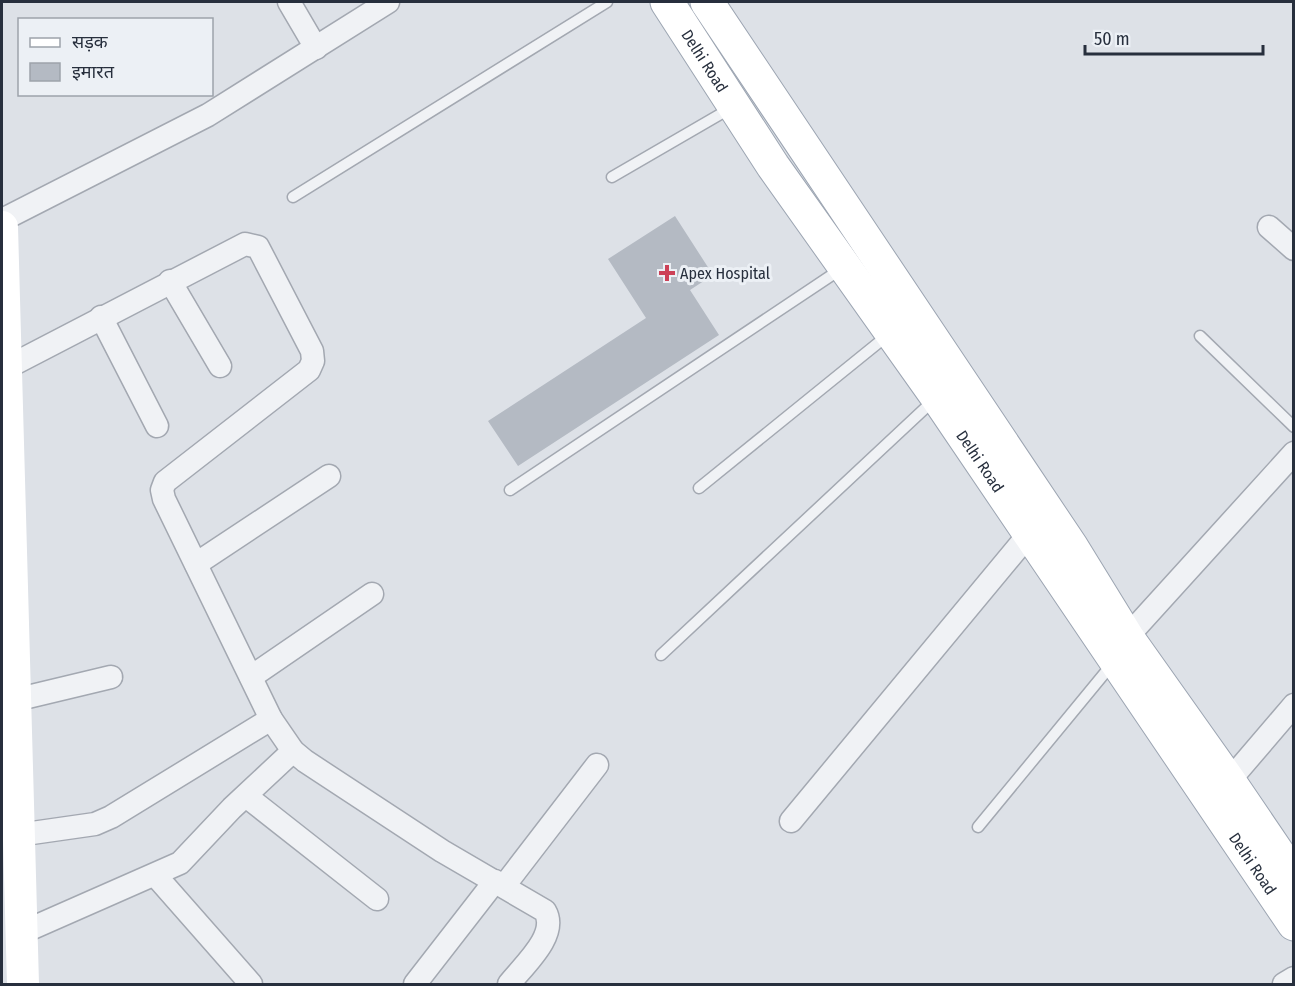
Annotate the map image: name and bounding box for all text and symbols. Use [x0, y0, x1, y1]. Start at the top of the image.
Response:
legend [18, 18, 213, 96]
scale bar [1085, 18, 1264, 56]
street label: Delhi Road [677, 26, 732, 96]
text: 50 m [1094, 28, 1130, 50]
text: सड़क [72, 31, 109, 53]
text: इमारत [72, 61, 115, 83]
marker: Apex Hospital [658, 264, 676, 282]
place label: Apex Hospital [680, 264, 770, 283]
street label: Delhi Road [952, 427, 1008, 496]
street label: Delhi Road [1225, 829, 1280, 898]

